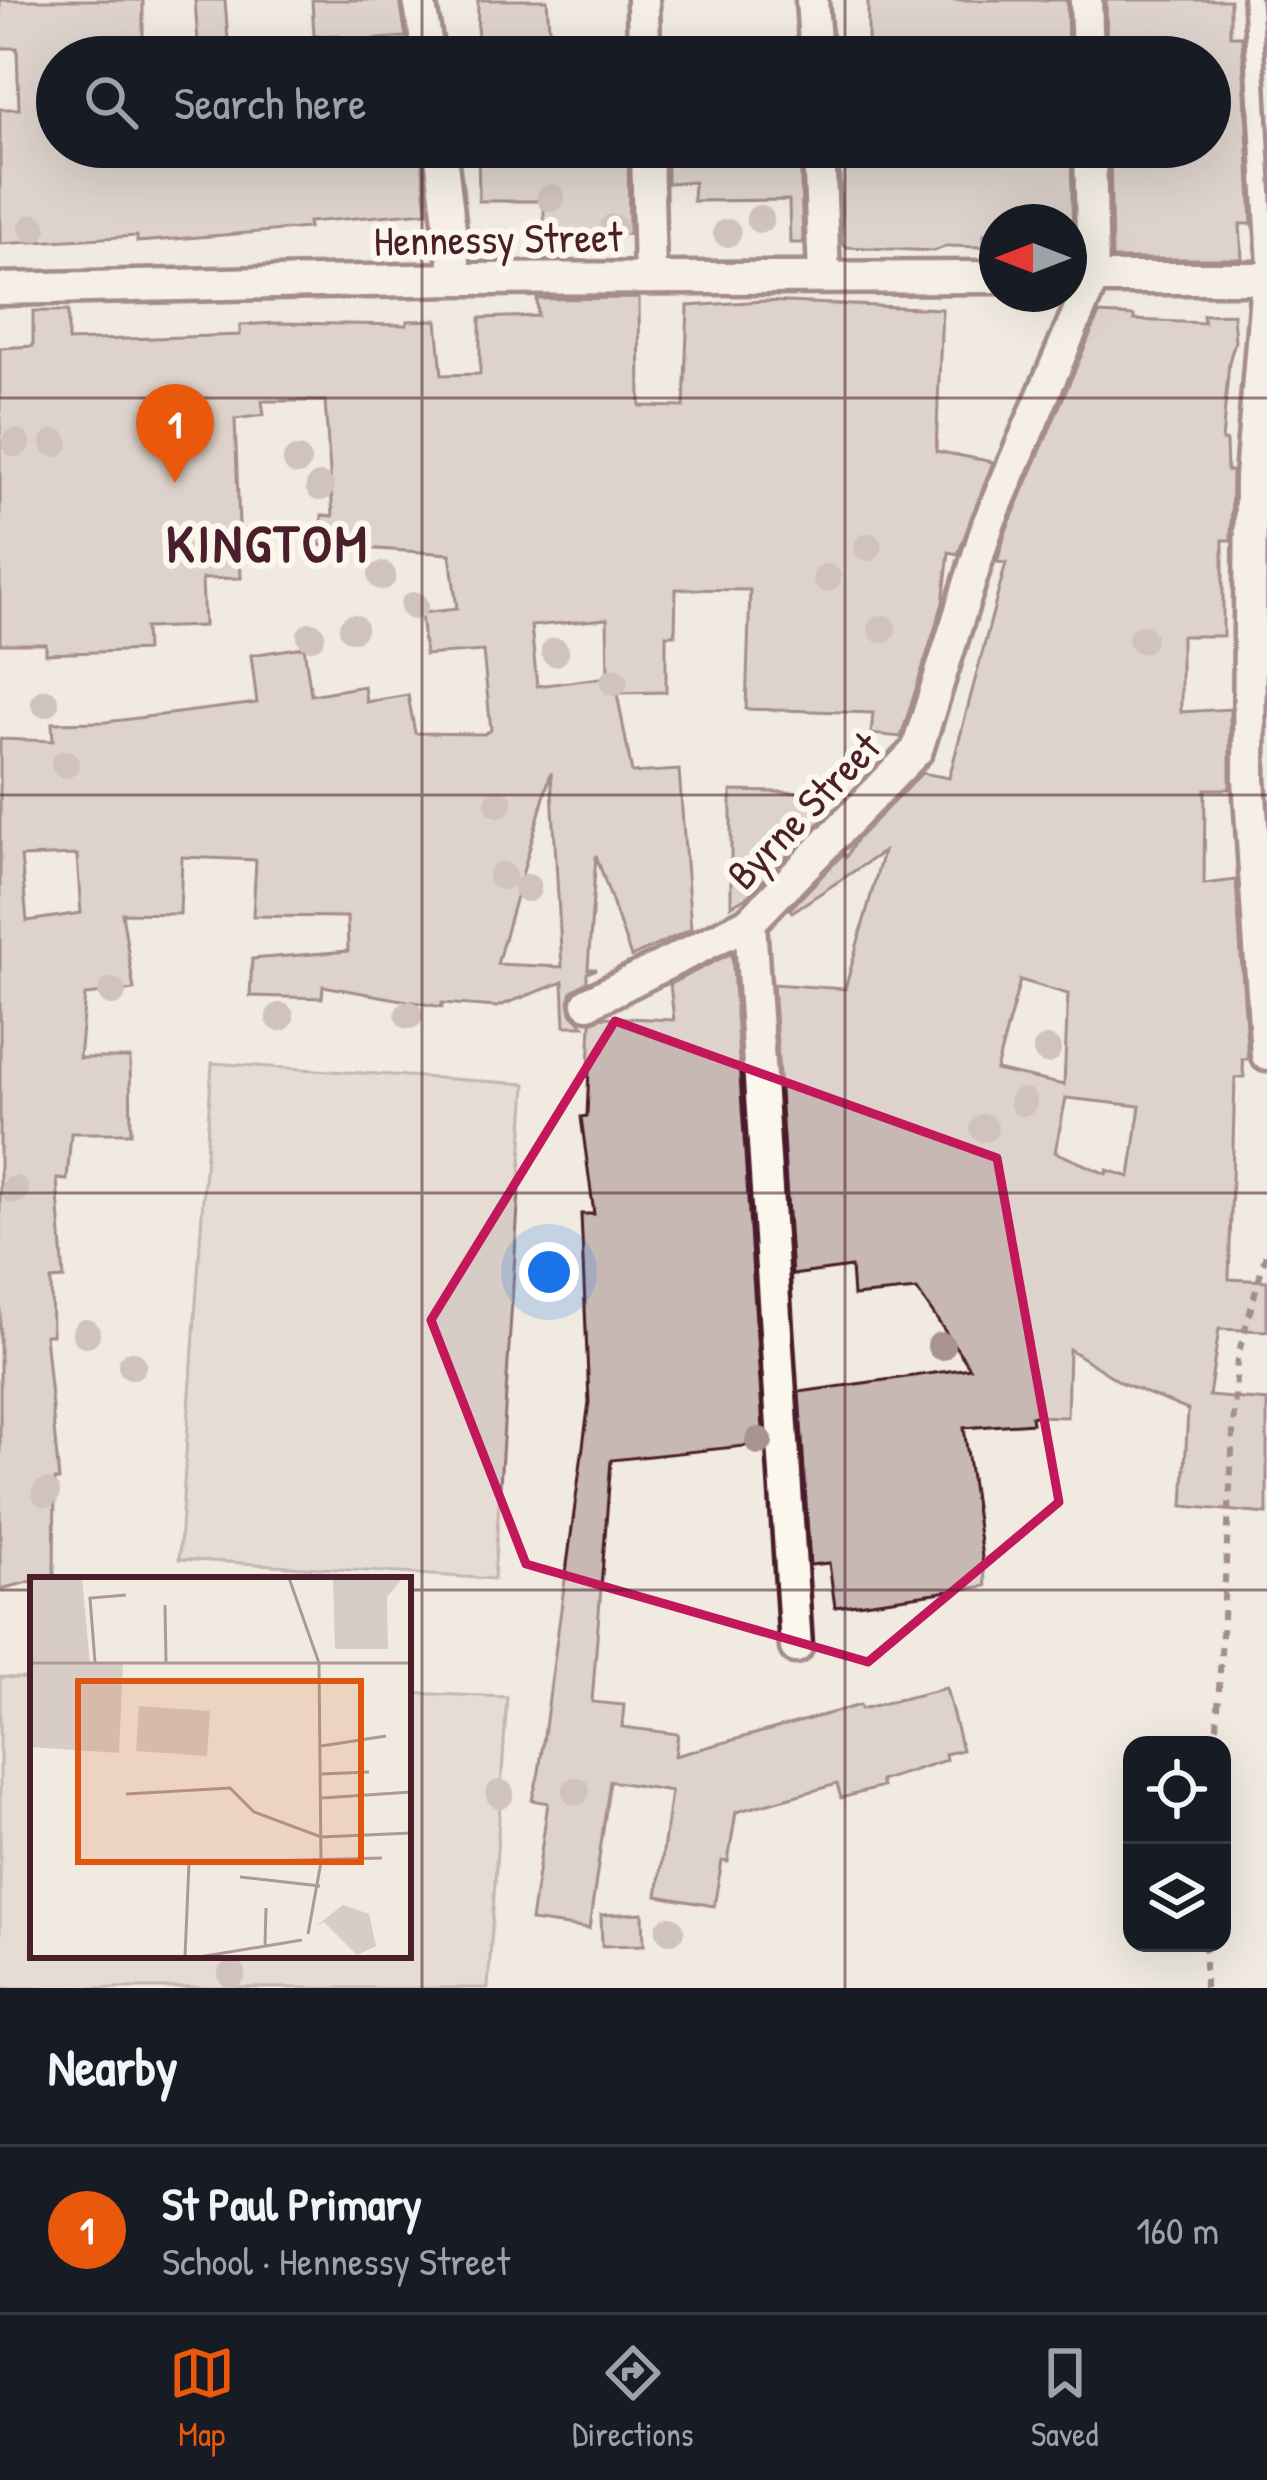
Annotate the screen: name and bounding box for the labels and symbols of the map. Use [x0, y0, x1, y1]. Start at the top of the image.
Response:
north arrow [979, 204, 1087, 312]
street label: Hennessy Street [373, 207, 623, 269]
pin: 1 [136, 384, 214, 483]
district label: KINGTOM [166, 506, 370, 579]
street label: Byrne Street [714, 718, 893, 901]
your location [519, 1242, 579, 1302]
inset map [30, 1577, 411, 1958]

